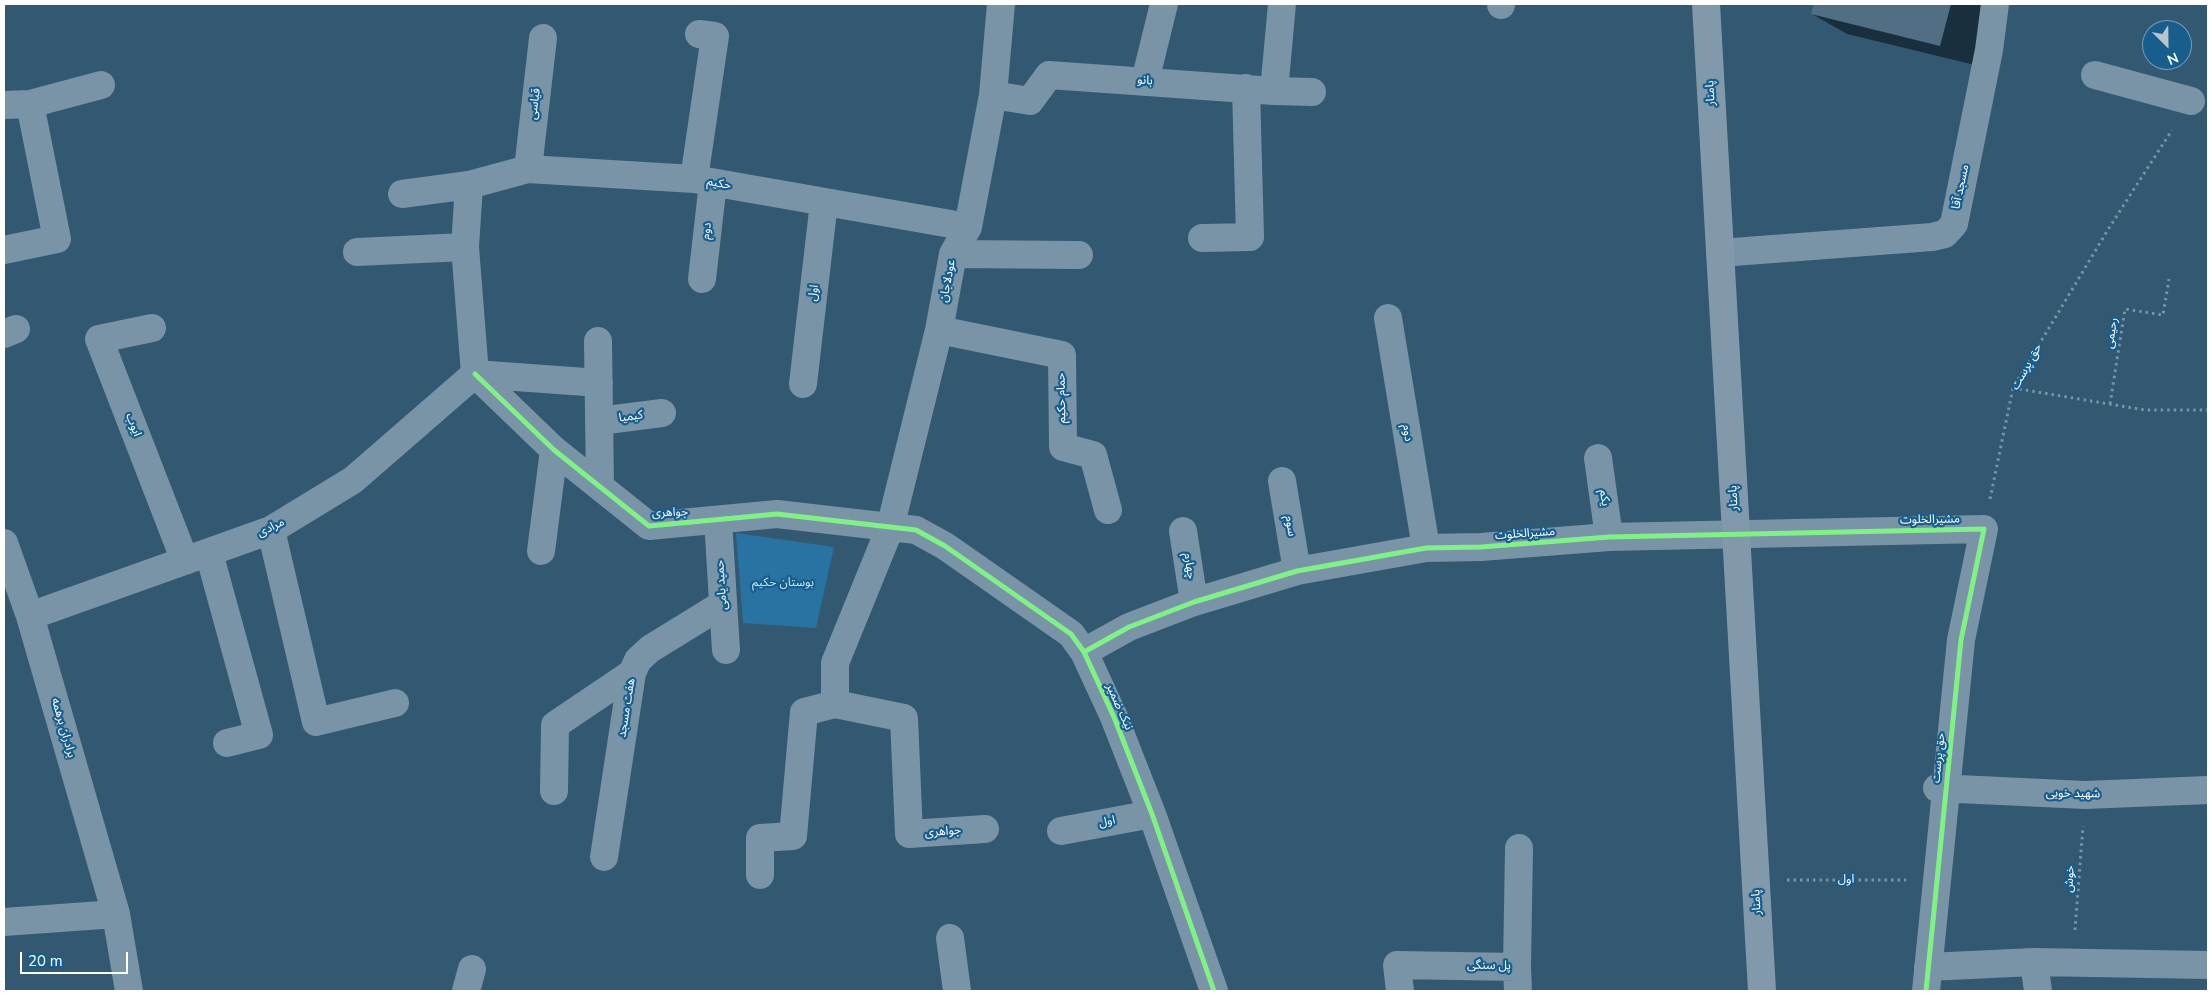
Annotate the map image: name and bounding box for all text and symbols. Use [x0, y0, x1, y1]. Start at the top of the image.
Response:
north arrow [2142, 20, 2192, 70]
text: N [2164, 48, 2181, 69]
street label: بانو [1137, 73, 1153, 89]
street label: پامنار [1703, 80, 1719, 106]
street label: قیاسی [526, 87, 544, 121]
street label: مسجد آقا [1949, 163, 1973, 211]
street label: حکیم [706, 175, 732, 193]
street label: دوم [699, 222, 715, 240]
street label: عودلاجان [937, 258, 959, 304]
street label: اول [806, 284, 822, 302]
street label: رحیمی [2102, 316, 2122, 350]
street label: حق پرست [2008, 341, 2046, 393]
street label: حمام حکیم [1054, 372, 1070, 424]
street label: کیمیا [618, 408, 644, 426]
street label: ایوب [122, 411, 144, 439]
street label: دوم [1399, 424, 1415, 442]
street label: پامنار [1726, 485, 1742, 511]
street label: یکم [1596, 489, 1612, 507]
street label: جواهری [652, 505, 688, 521]
street label: مشیرالخلوت [1900, 512, 1960, 528]
street label: سوم [1281, 514, 1299, 538]
street label: مرادی [255, 515, 287, 541]
street label: مشیرالخلوت [1494, 525, 1556, 543]
street label: چهارم [1180, 552, 1198, 580]
street label: حمید یامی [713, 559, 731, 611]
park label: بوستان حکیم [752, 576, 814, 590]
street label: هفت مسجد [615, 677, 639, 739]
street label: نیک ضمیر [1102, 681, 1136, 733]
street label: برادران برهمه [48, 696, 78, 760]
street label: حق پرست [1929, 732, 1949, 784]
street label: شهید خویی [2046, 786, 2100, 802]
street label: اول [1097, 813, 1117, 831]
street label: جواهری [924, 824, 962, 840]
street label: خوش [2062, 865, 2078, 893]
street label: اول [1838, 873, 1854, 887]
street label: پامنار [1749, 889, 1765, 915]
scale bar [22, 942, 130, 974]
text: 20 m [28, 951, 63, 971]
street label: پل سنگی [1467, 958, 1511, 974]

